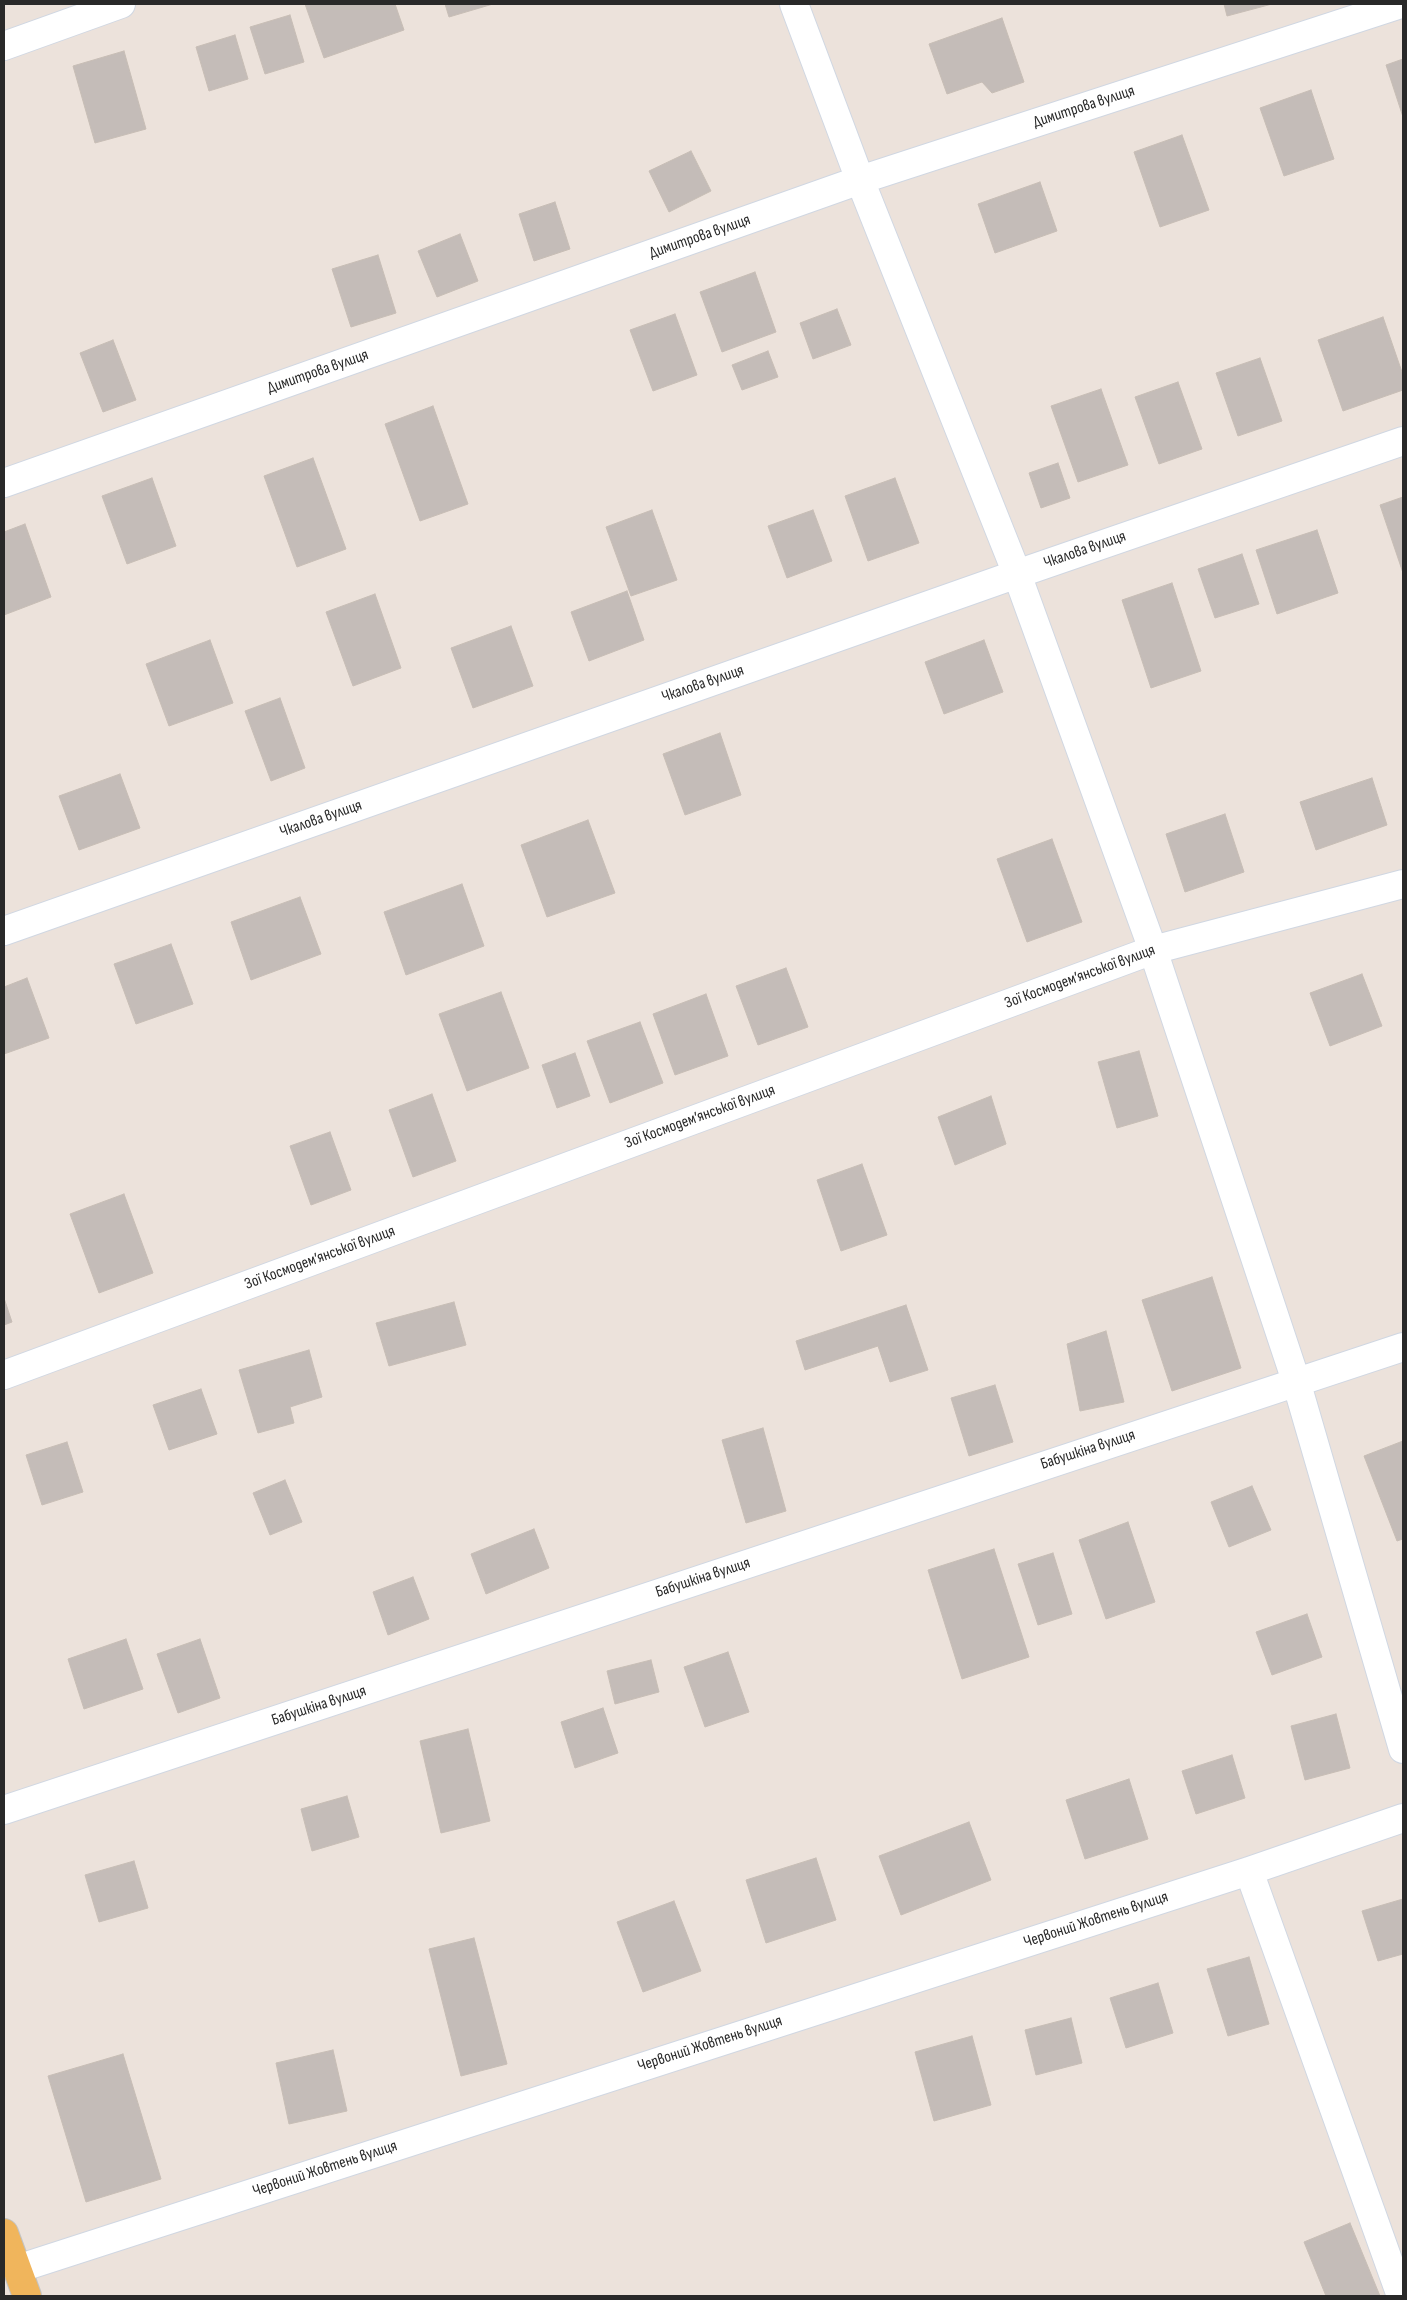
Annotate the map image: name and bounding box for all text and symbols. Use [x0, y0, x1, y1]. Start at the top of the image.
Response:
street label: Димитрова вулиця [1031, 82, 1137, 132]
street label: Димитрова вулиця [647, 211, 753, 263]
street label: Димитрова вулиця [265, 346, 371, 398]
street label: Чкалова вулиця [1041, 527, 1129, 573]
street label: Чкалова вулиця [659, 661, 747, 707]
street label: Чкалова вулиця [277, 796, 365, 842]
street label: Зої Космодем’янської вулиця [1002, 941, 1158, 1013]
street label: Зої Космодем’янської вулиця [622, 1081, 778, 1153]
street label: Зої Космодем’янської вулиця [242, 1222, 398, 1294]
street label: Бабушкіна вулиця [1038, 1426, 1138, 1474]
street label: Бабушкіна вулиця [653, 1554, 753, 1602]
street label: Бабушкіна вулиця [269, 1682, 369, 1730]
street label: Червоний Жовтень вулиця [1021, 1888, 1171, 1952]
street label: Червоний Жовтень вулиця [635, 2012, 785, 2076]
street label: Червоний Жовтень вулиця [250, 2137, 400, 2201]

